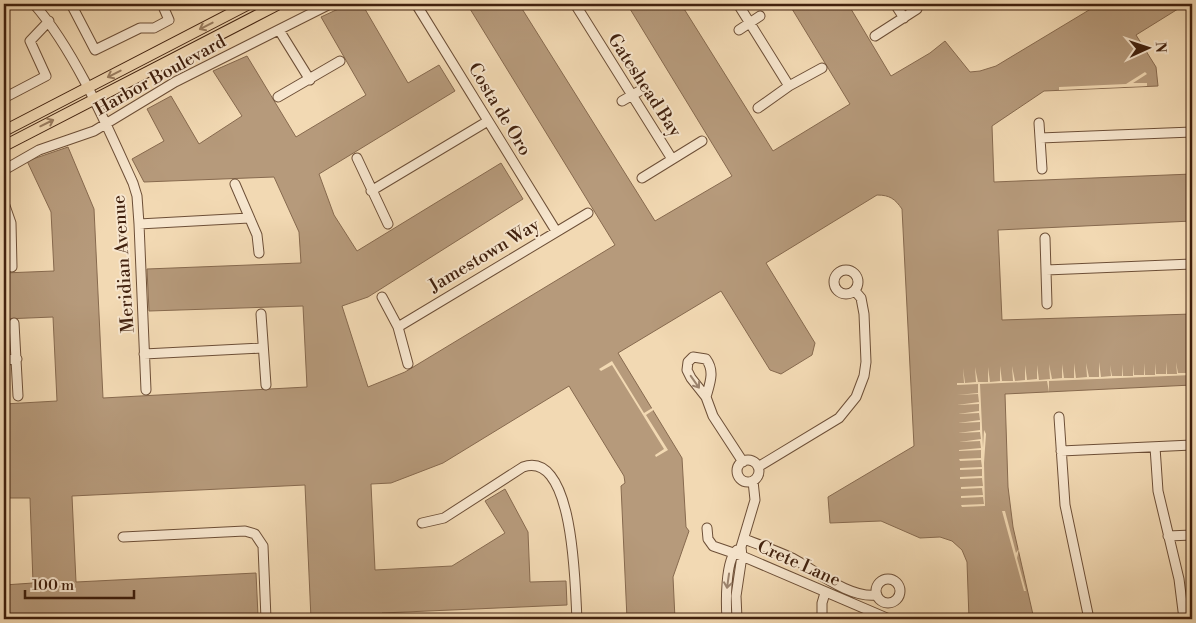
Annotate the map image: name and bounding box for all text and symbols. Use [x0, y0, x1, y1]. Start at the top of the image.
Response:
one-way arrow [198, 21, 213, 31]
north arrow [1124, 22, 1174, 72]
street label: Gateshead Bay [603, 29, 687, 142]
street label: Harbor Boulevard [91, 30, 230, 121]
text: N [1151, 41, 1169, 53]
street label: Costa de Oro [463, 58, 536, 160]
one-way arrow [106, 69, 121, 79]
one-way arrow [39, 118, 54, 128]
street label: Meridian Avenue [107, 194, 140, 334]
street label: Jamestown Way [424, 213, 544, 298]
one-way arrow [690, 375, 700, 389]
street label: Crete Lane [753, 535, 844, 592]
scale bar [25, 568, 134, 600]
one-way arrow [723, 573, 733, 589]
text: 100 m [32, 576, 74, 595]

